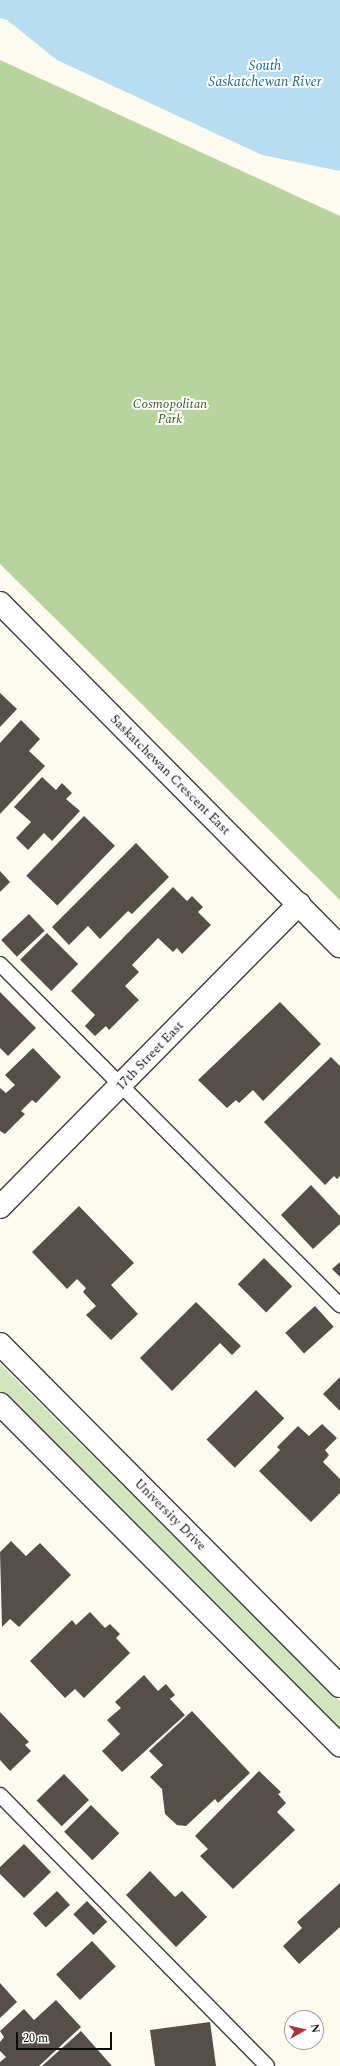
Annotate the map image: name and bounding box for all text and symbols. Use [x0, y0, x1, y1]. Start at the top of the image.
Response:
water label: South Saskatchewan River [209, 58, 321, 90]
park label: Cosmopolitan Park [133, 397, 207, 428]
street label: Saskatchewan Crescent East [107, 712, 233, 838]
street label: 17th Street East [113, 1018, 187, 1094]
street label: University Drive [131, 1476, 209, 1554]
north arrow [284, 2010, 324, 2050]
text: N [306, 2023, 324, 2034]
scale bar [18, 2024, 114, 2050]
text: 20 m [23, 2029, 48, 2048]

